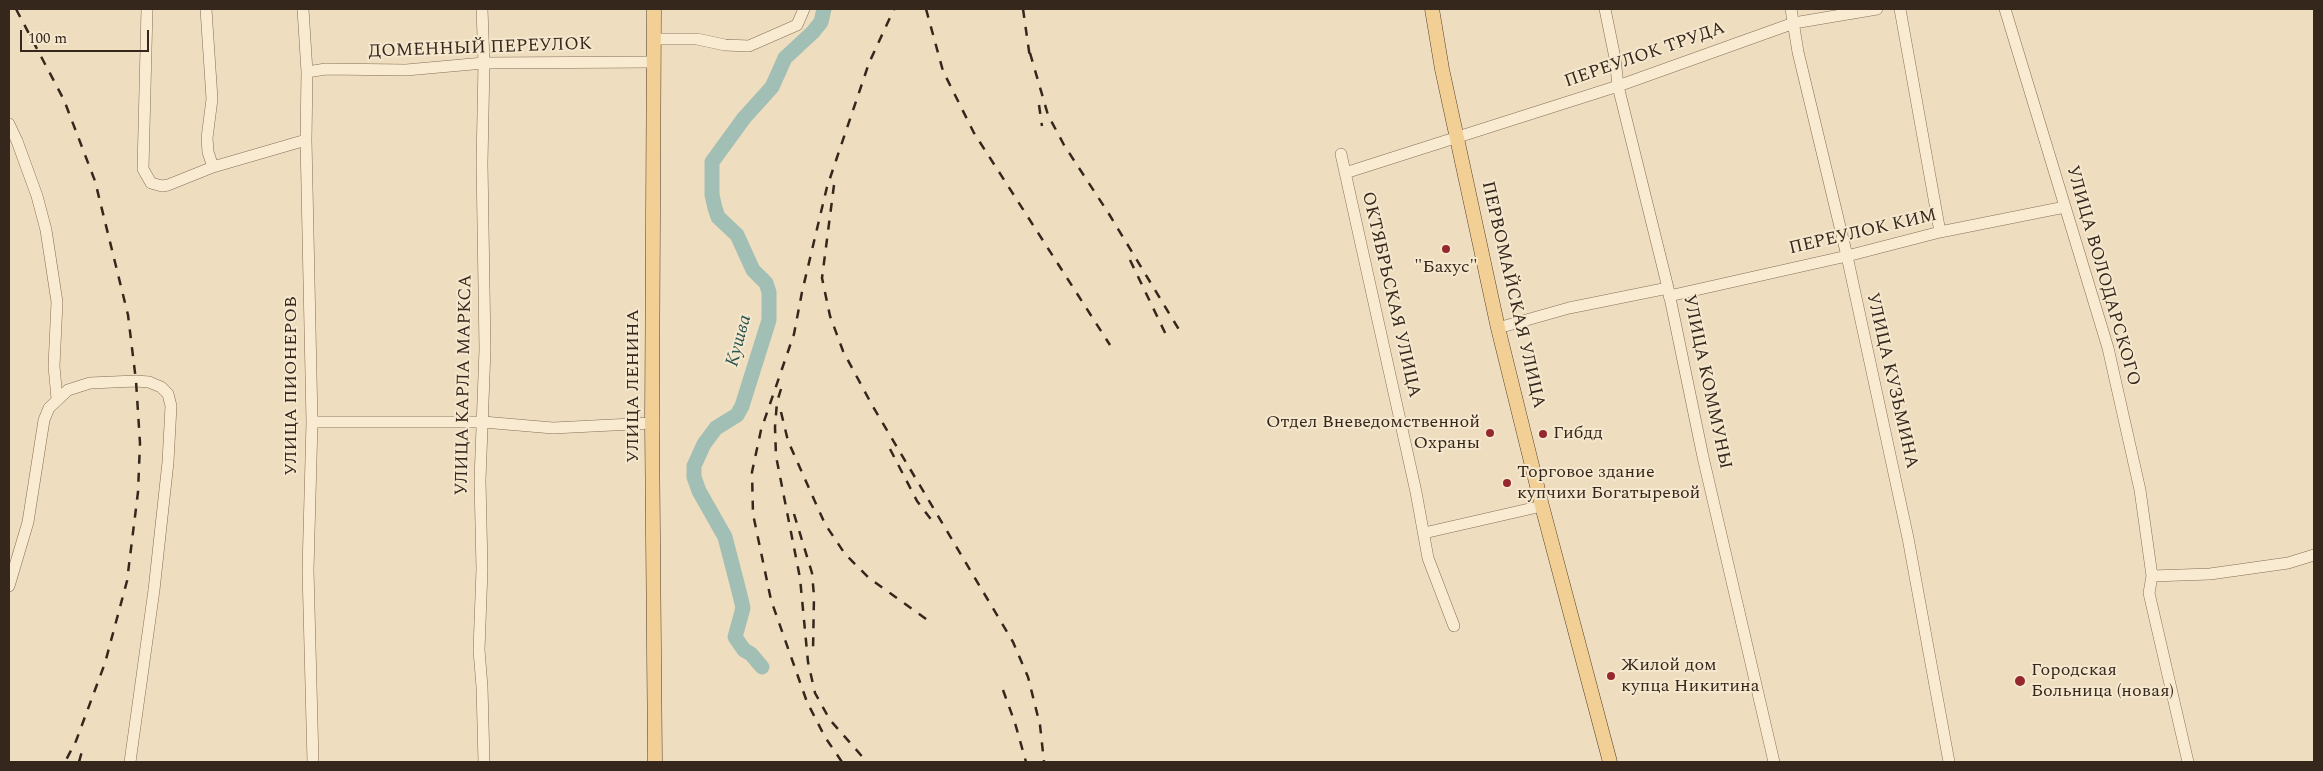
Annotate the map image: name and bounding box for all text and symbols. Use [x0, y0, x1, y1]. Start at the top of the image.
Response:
street label: ПЕРЕУЛОК ТРУДА [1562, 18, 1728, 94]
scale bar [22, 20, 151, 52]
text: 100 m [28, 27, 67, 50]
street label: ДОМЕННЫЙ ПЕРЕУЛОК [368, 34, 592, 64]
street label: УЛИЦА ВОЛОДАРСКОГО [2060, 163, 2144, 389]
street label: ПЕРВОМАЙСКАЯ УЛИЦА [1475, 179, 1549, 411]
street label: ОКТЯБРЬСКАЯ УЛИЦА [1356, 190, 1424, 400]
street label: ПЕРЕУЛОК КИМ [1787, 205, 1939, 261]
marker: "Бахус" [1440, 243, 1452, 255]
place label: "Бахус" [1414, 257, 1478, 279]
street label: УЛИЦА КАРЛА МАРКСА [452, 274, 478, 496]
street label: УЛИЦА КУЗЬМИНА [1860, 291, 1922, 471]
street label: УЛИЦА КОММУНЫ [1677, 293, 1735, 471]
street label: УЛИЦА ПИОНЕРОВ [281, 296, 303, 476]
street label: УЛИЦА ЛЕНИНА [623, 309, 645, 463]
water label: Кушва [722, 313, 758, 369]
place label: Отдел Вневедомственной Охраны [1266, 412, 1480, 454]
place label: Гибдд [1553, 423, 1603, 445]
marker: Отдел Вневедомственной Охраны [1484, 427, 1496, 439]
marker: Гибдд [1537, 428, 1549, 440]
place label: Торговое здание купчихи Богатыревой [1517, 462, 1700, 504]
marker: Торговое здание купчихи Богатыревой [1501, 477, 1513, 489]
place label: Жилой дом купца Никитина [1621, 655, 1759, 698]
place label: Городская Больница (новая) [2031, 660, 2174, 702]
marker: Жилой дом купца Никитина [1605, 670, 1617, 682]
marker: Городская Больница (новая) [2013, 674, 2027, 688]

